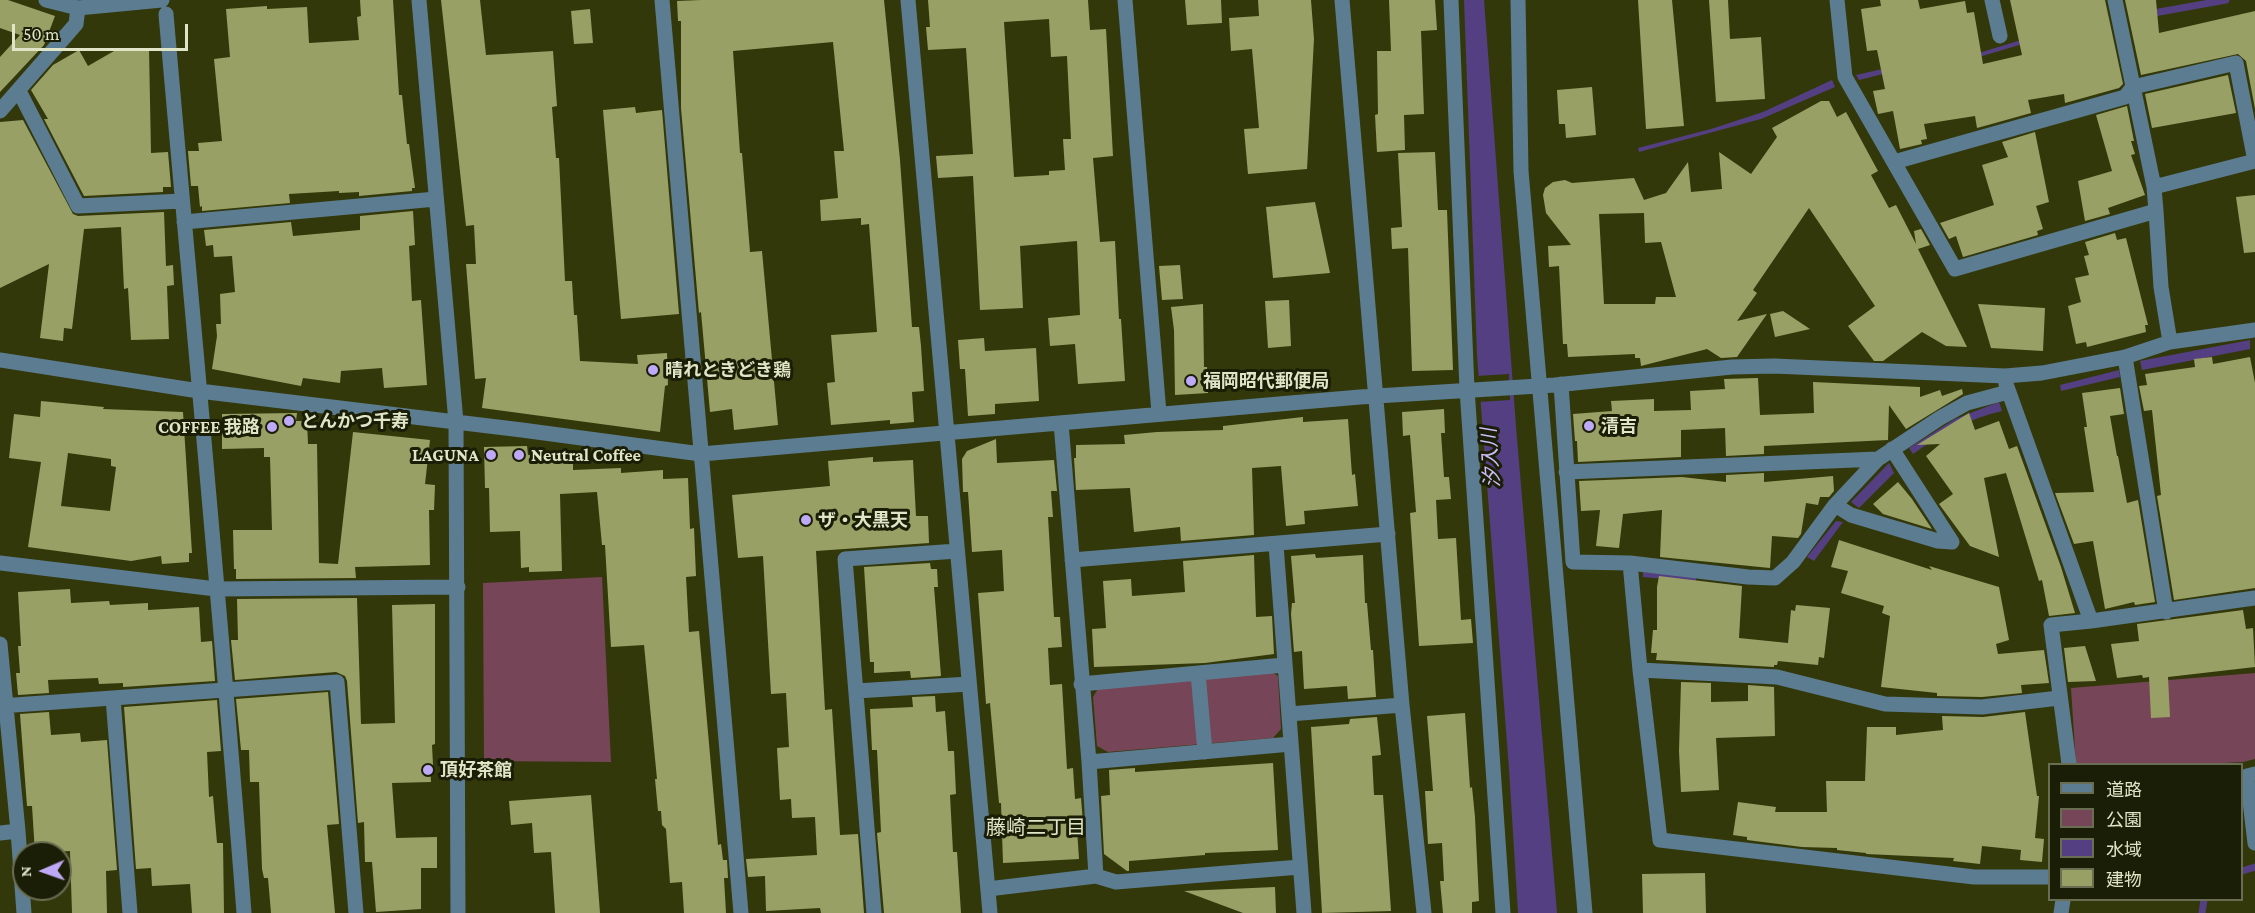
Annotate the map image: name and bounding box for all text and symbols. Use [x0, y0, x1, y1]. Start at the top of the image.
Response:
scale bar [15, 12, 190, 50]
text: 50 m [23, 24, 60, 44]
place label: 晴れときどき鶏 [665, 359, 791, 381]
marker: 晴れときどき鶏 [646, 363, 660, 377]
place label: 福岡昭代郵便局 [1203, 370, 1329, 392]
marker: 福岡昭代郵便局 [1184, 374, 1198, 388]
place label: とんかつ千寿 [301, 410, 409, 432]
marker: とんかつ千寿 [282, 414, 296, 428]
place label: 清吉 [1601, 415, 1637, 437]
place label: COFFEE 我路 [158, 416, 260, 438]
marker: 清吉 [1582, 419, 1596, 433]
marker: COFFEE 我路 [265, 420, 279, 434]
water label: 汐入川 [1477, 427, 1505, 489]
place label: LAGUNA [412, 444, 479, 466]
place label: Neutral Coffee [531, 444, 641, 466]
marker: LAGUNA [484, 448, 498, 462]
marker: Neutral Coffee [512, 448, 526, 462]
place label: ザ・大黒天 [818, 509, 908, 531]
marker: ザ・大黒天 [799, 513, 813, 527]
place label: 頂好茶館 [440, 759, 512, 781]
marker: 頂好茶館 [421, 763, 435, 777]
legend [2048, 763, 2243, 901]
text: 道路 [2106, 780, 2142, 800]
text: 公園 [2106, 810, 2142, 830]
district label: 藤崎二丁目 [986, 816, 1086, 840]
text: 水域 [2106, 840, 2142, 860]
north arrow [12, 841, 72, 901]
text: N [17, 866, 34, 877]
text: 建物 [2106, 870, 2142, 890]

